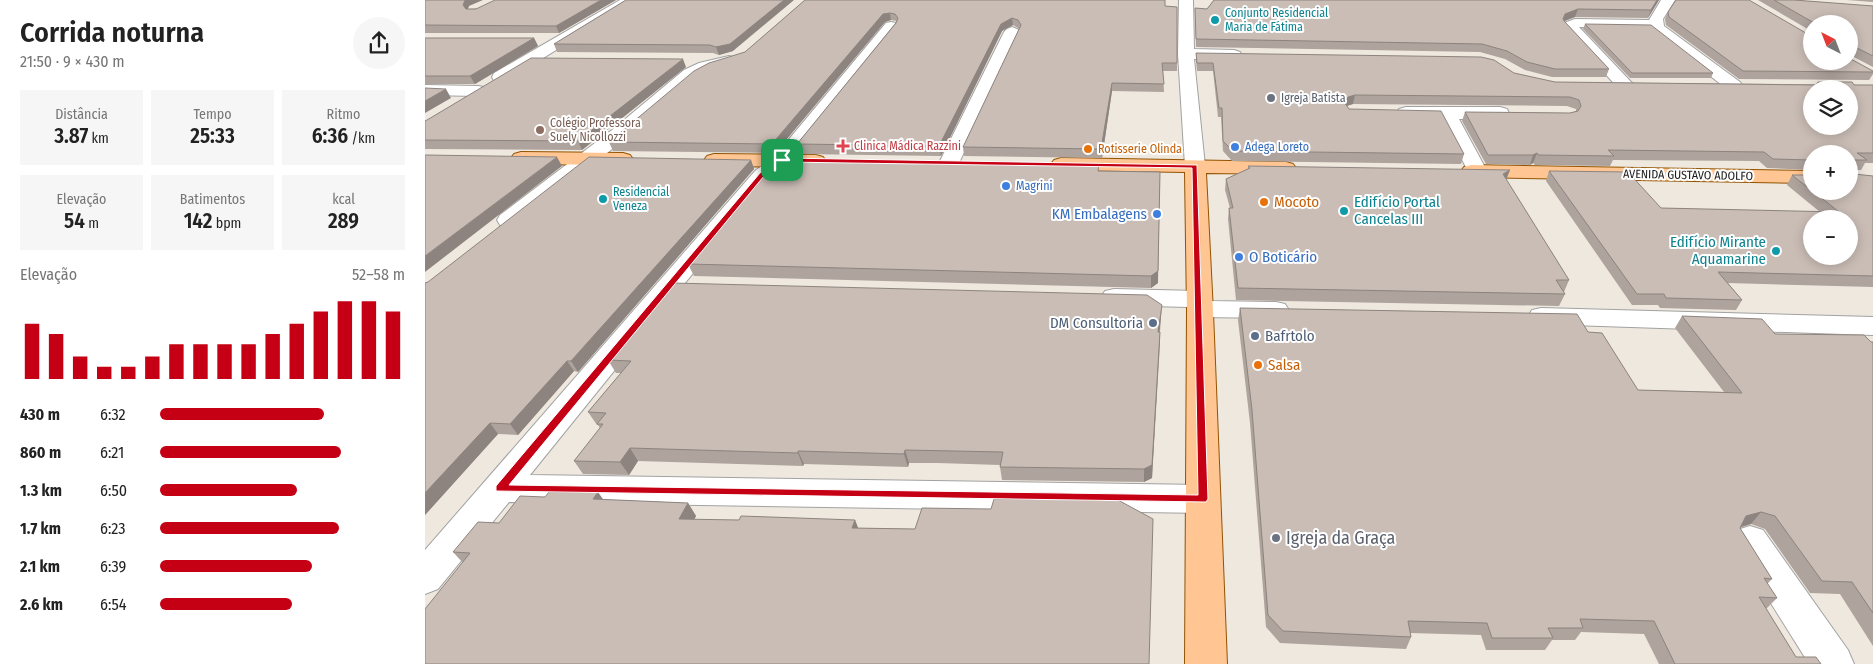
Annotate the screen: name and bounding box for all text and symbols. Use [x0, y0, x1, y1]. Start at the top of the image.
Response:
place label: Conjunto Residencial Maria de Fátima [1225, 6, 1328, 34]
marker: Conjunto Residencial Maria de Fátima [1209, 14, 1221, 26]
north arrow [1803, 15, 1857, 70]
map controls [1803, 15, 1858, 265]
text: Corrida noturna [20, 16, 204, 49]
button: share [353, 17, 405, 69]
text: 21:50 · 9 × 430 m [20, 52, 125, 71]
button: layers [1803, 80, 1858, 135]
place label: Igreja Batista [1281, 91, 1346, 105]
marker: Igreja Batista [1265, 92, 1277, 104]
text: Distância [55, 106, 108, 123]
text: Tempo [193, 106, 232, 123]
text: Ritmo [327, 106, 360, 123]
place label: Colégio Professora Suely Nicollozzi [550, 116, 641, 144]
text: 3.87 [54, 123, 88, 149]
text: 25:33 [190, 123, 235, 149]
text: 6:36 [312, 123, 348, 149]
marker: Colégio Professora Suely Nicollozzi [534, 124, 546, 136]
text: km [88, 130, 109, 147]
text: /km [348, 130, 375, 147]
pin [761, 139, 803, 181]
marker: Clinica Mádica Razzini [836, 139, 850, 153]
place label: Clinica Mádica Razzini [854, 139, 961, 153]
place label: Adega Loreto [1245, 140, 1309, 154]
marker: Adega Loreto [1229, 141, 1241, 153]
place label: Rotisserie Olinda [1098, 142, 1182, 156]
marker: Rotisserie Olinda [1082, 143, 1094, 155]
button: + [1803, 145, 1858, 200]
icon: arrive [768, 146, 796, 174]
street label: AVENIDA GUSTAVO ADOLFO [1623, 167, 1753, 183]
place label: Magrini [1016, 179, 1053, 193]
marker: Magrini [1000, 180, 1012, 192]
place label: Residencial Veneza [613, 185, 669, 213]
text: Elevação [57, 191, 106, 208]
text: Batimentos [180, 191, 245, 208]
text: kcal [332, 191, 355, 208]
marker: Residencial Veneza [597, 193, 609, 205]
place label: Mocoto [1274, 193, 1319, 211]
place label: Edifício Portal Cancelas III [1354, 193, 1440, 228]
marker: Mocoto [1258, 196, 1270, 208]
place label: KM Embalagens [1052, 205, 1147, 223]
marker: Edifício Portal Cancelas III [1338, 205, 1350, 217]
text: 54 [64, 208, 85, 234]
text: 142 [184, 208, 212, 234]
text: 289 [328, 208, 359, 234]
marker: KM Embalagens [1151, 208, 1163, 220]
button: − [1803, 210, 1858, 265]
text: m [85, 215, 99, 232]
text: bpm [212, 215, 241, 232]
place label: Edifício Mirante Aquamarine [1670, 233, 1766, 268]
marker: Edifício Mirante Aquamarine [1770, 245, 1782, 257]
place label: O Boticário [1249, 248, 1317, 266]
marker: O Boticário [1233, 251, 1245, 263]
text: Elevação [20, 265, 77, 284]
text: 52–58 m [352, 265, 405, 284]
place label: DM Consultoria [1050, 314, 1143, 332]
marker: DM Consultoria [1147, 317, 1159, 329]
place label: Bafrtolo [1265, 327, 1315, 345]
marker: Bafrtolo [1249, 330, 1261, 342]
place label: Salsa [1268, 356, 1300, 374]
marker: Salsa [1252, 359, 1264, 371]
text: 430 m [20, 405, 60, 424]
text: 6:32 [100, 405, 126, 424]
text: 860 m [20, 443, 61, 462]
text: 6:21 [100, 443, 124, 462]
text: 1.3 km [20, 481, 62, 500]
text: 6:50 [100, 481, 127, 500]
text: 1.7 km [20, 519, 61, 538]
text: 6:23 [100, 519, 126, 538]
place label: Igreja da Graça [1286, 527, 1396, 549]
marker: Igreja da Graça [1270, 532, 1282, 544]
text: 2.1 km [20, 557, 60, 576]
text: 6:39 [100, 557, 126, 576]
text: 2.6 km [20, 595, 63, 614]
text: 6:54 [100, 595, 126, 614]

